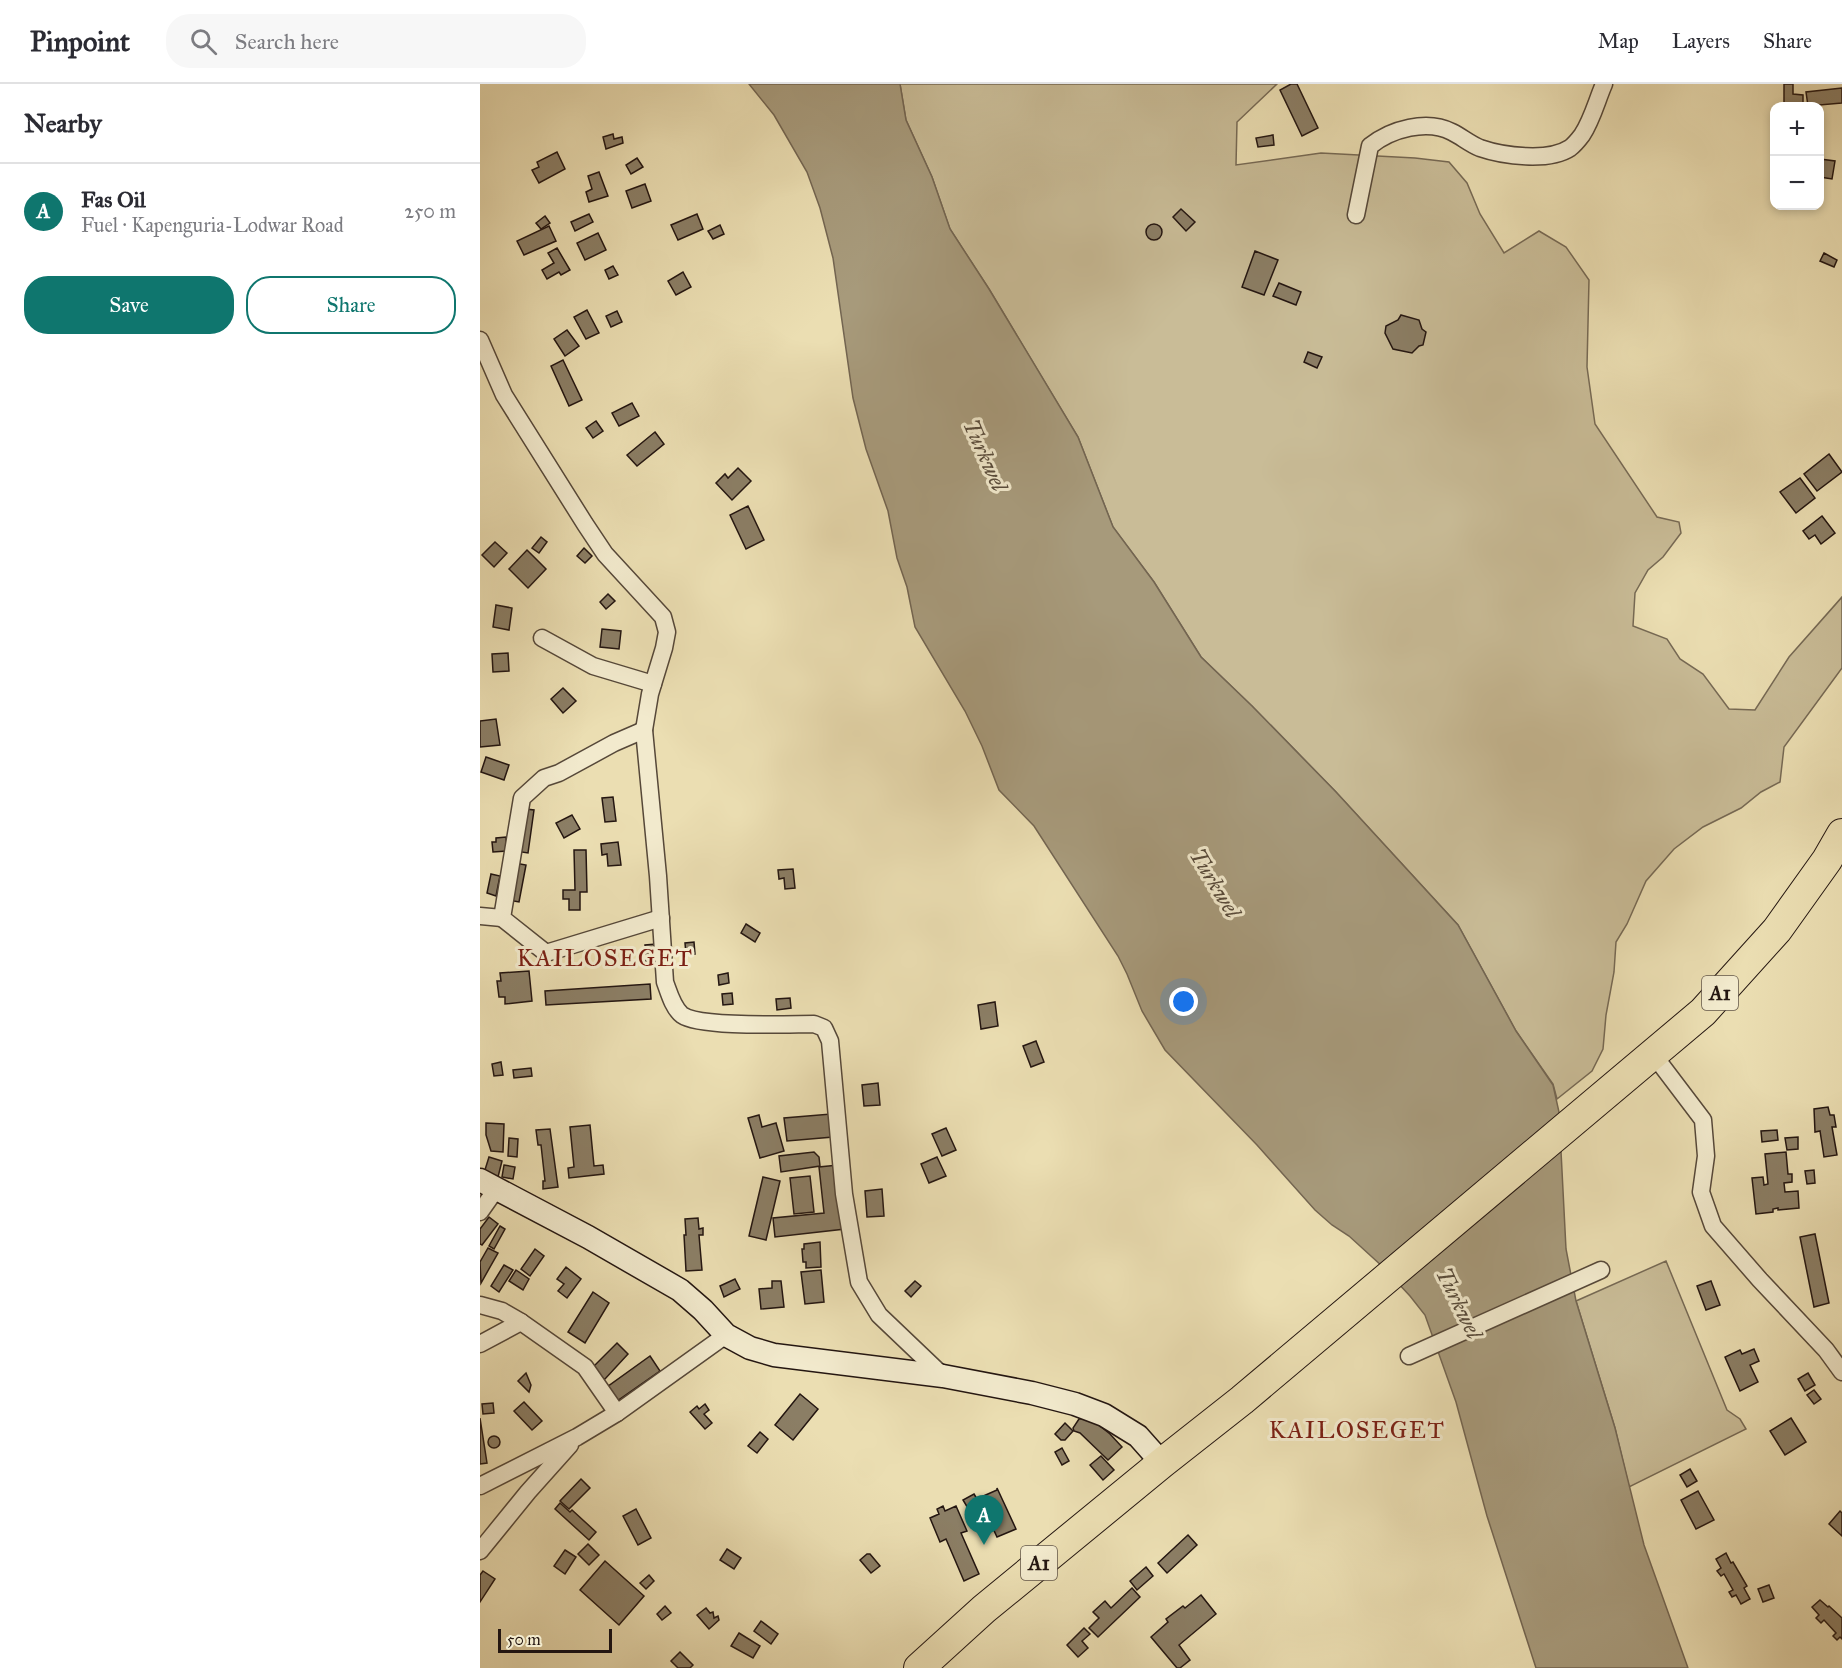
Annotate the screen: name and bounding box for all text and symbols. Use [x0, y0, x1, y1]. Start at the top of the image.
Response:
search box [166, 14, 586, 68]
text: Pinpoint [30, 24, 130, 59]
icon: search [187, 25, 220, 58]
text: Search here [235, 28, 339, 55]
text: Map [1598, 28, 1639, 54]
text: Layers [1672, 28, 1730, 54]
text: Share [1763, 28, 1812, 54]
map controls [1770, 102, 1824, 210]
button: + [1770, 102, 1824, 156]
text: Nearby [24, 107, 102, 139]
button: − [1770, 156, 1824, 210]
text: Fas Oil [81, 186, 146, 213]
text: A [37, 199, 50, 223]
text: 250 m [404, 199, 456, 223]
text: Fuel · Kapenguria-Lodwar Road [81, 213, 344, 237]
button: Save [24, 276, 234, 334]
button: Share [246, 276, 456, 334]
water label: Turkwel [957, 415, 1014, 497]
water label: Turkwel [1184, 844, 1247, 924]
district label: KAILOSEGET [517, 943, 693, 973]
road number: A1 [1702, 976, 1738, 1010]
your location [1169, 987, 1198, 1016]
water label: Turkwel [1430, 1263, 1489, 1345]
district label: KAILOSEGET [1269, 1415, 1445, 1445]
pin: A [964, 1496, 1004, 1545]
road number: A1 [1021, 1546, 1057, 1580]
scale bar [498, 1626, 612, 1654]
text: 50 m [507, 1630, 541, 1649]

